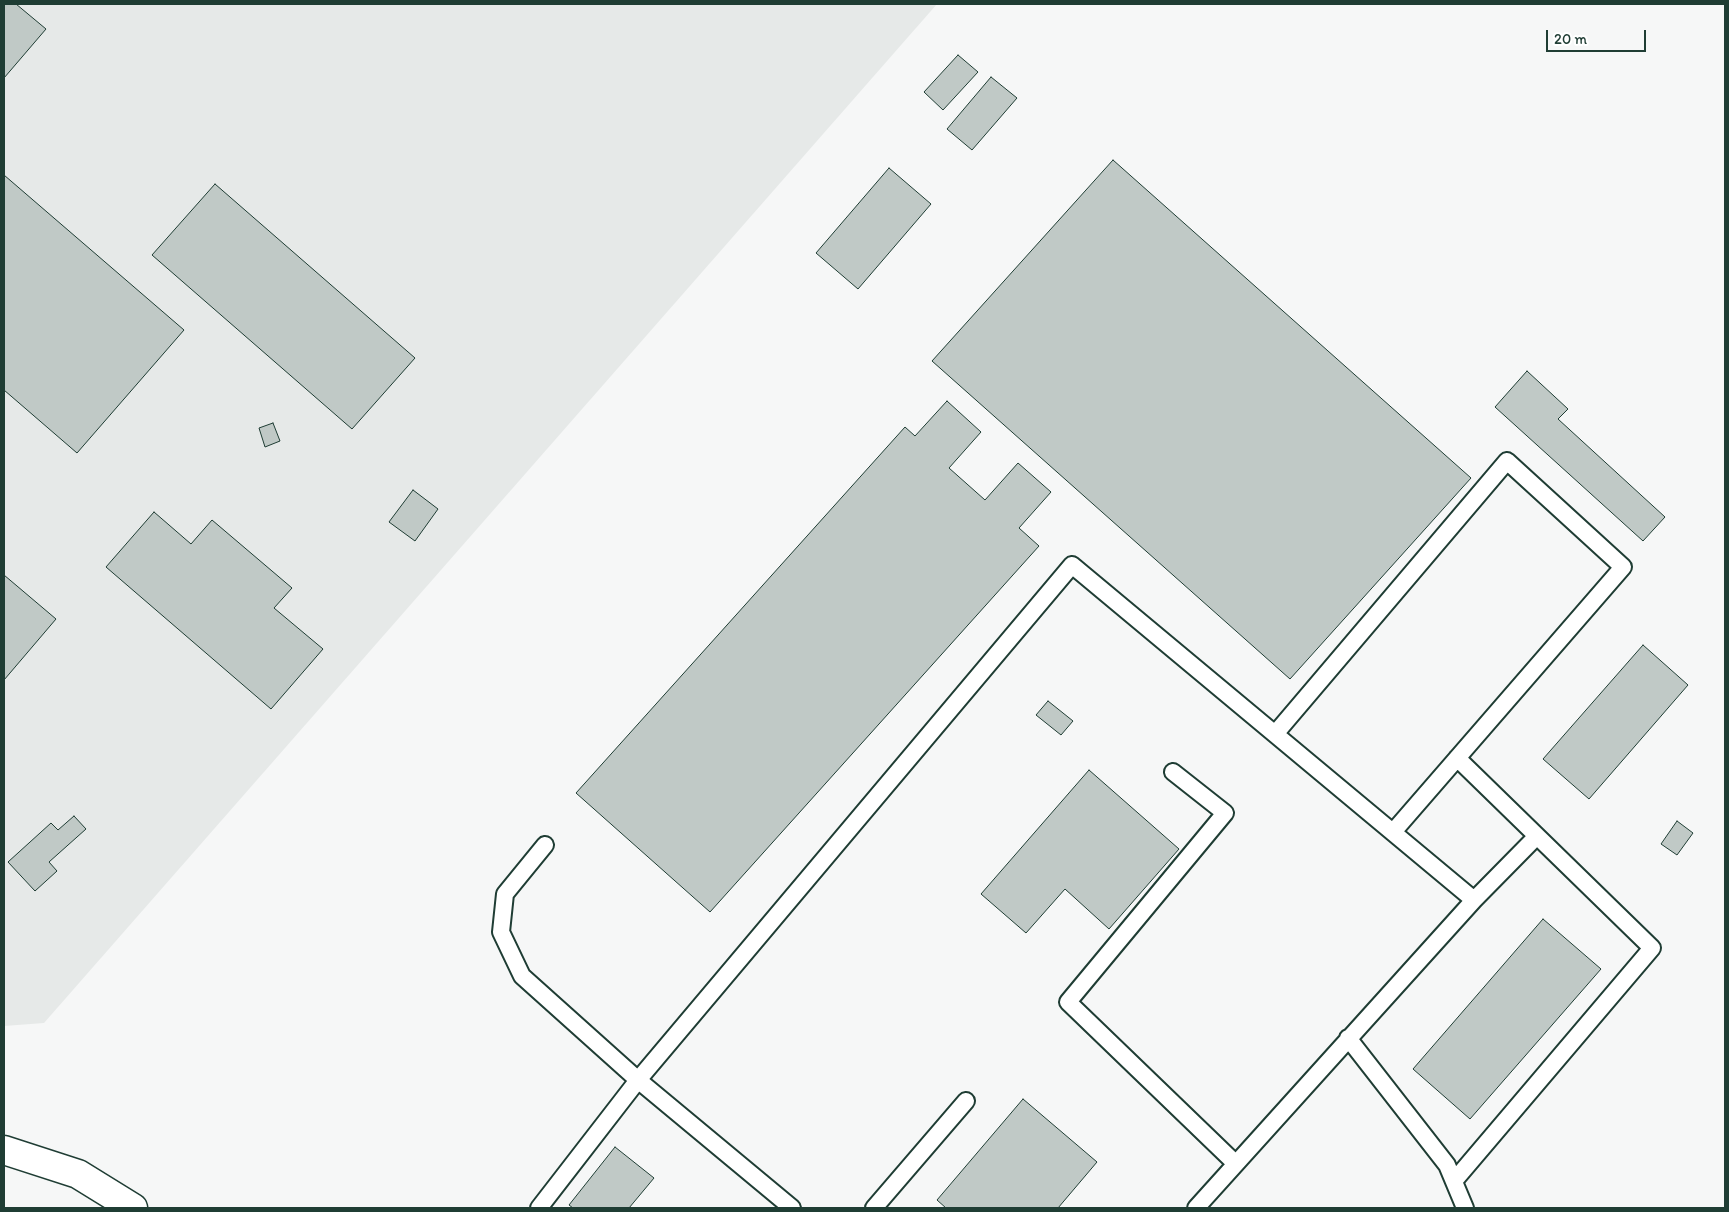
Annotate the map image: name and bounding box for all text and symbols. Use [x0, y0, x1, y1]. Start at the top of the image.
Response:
scale bar [1549, 20, 1649, 52]
text: 20 m [1554, 30, 1587, 48]

